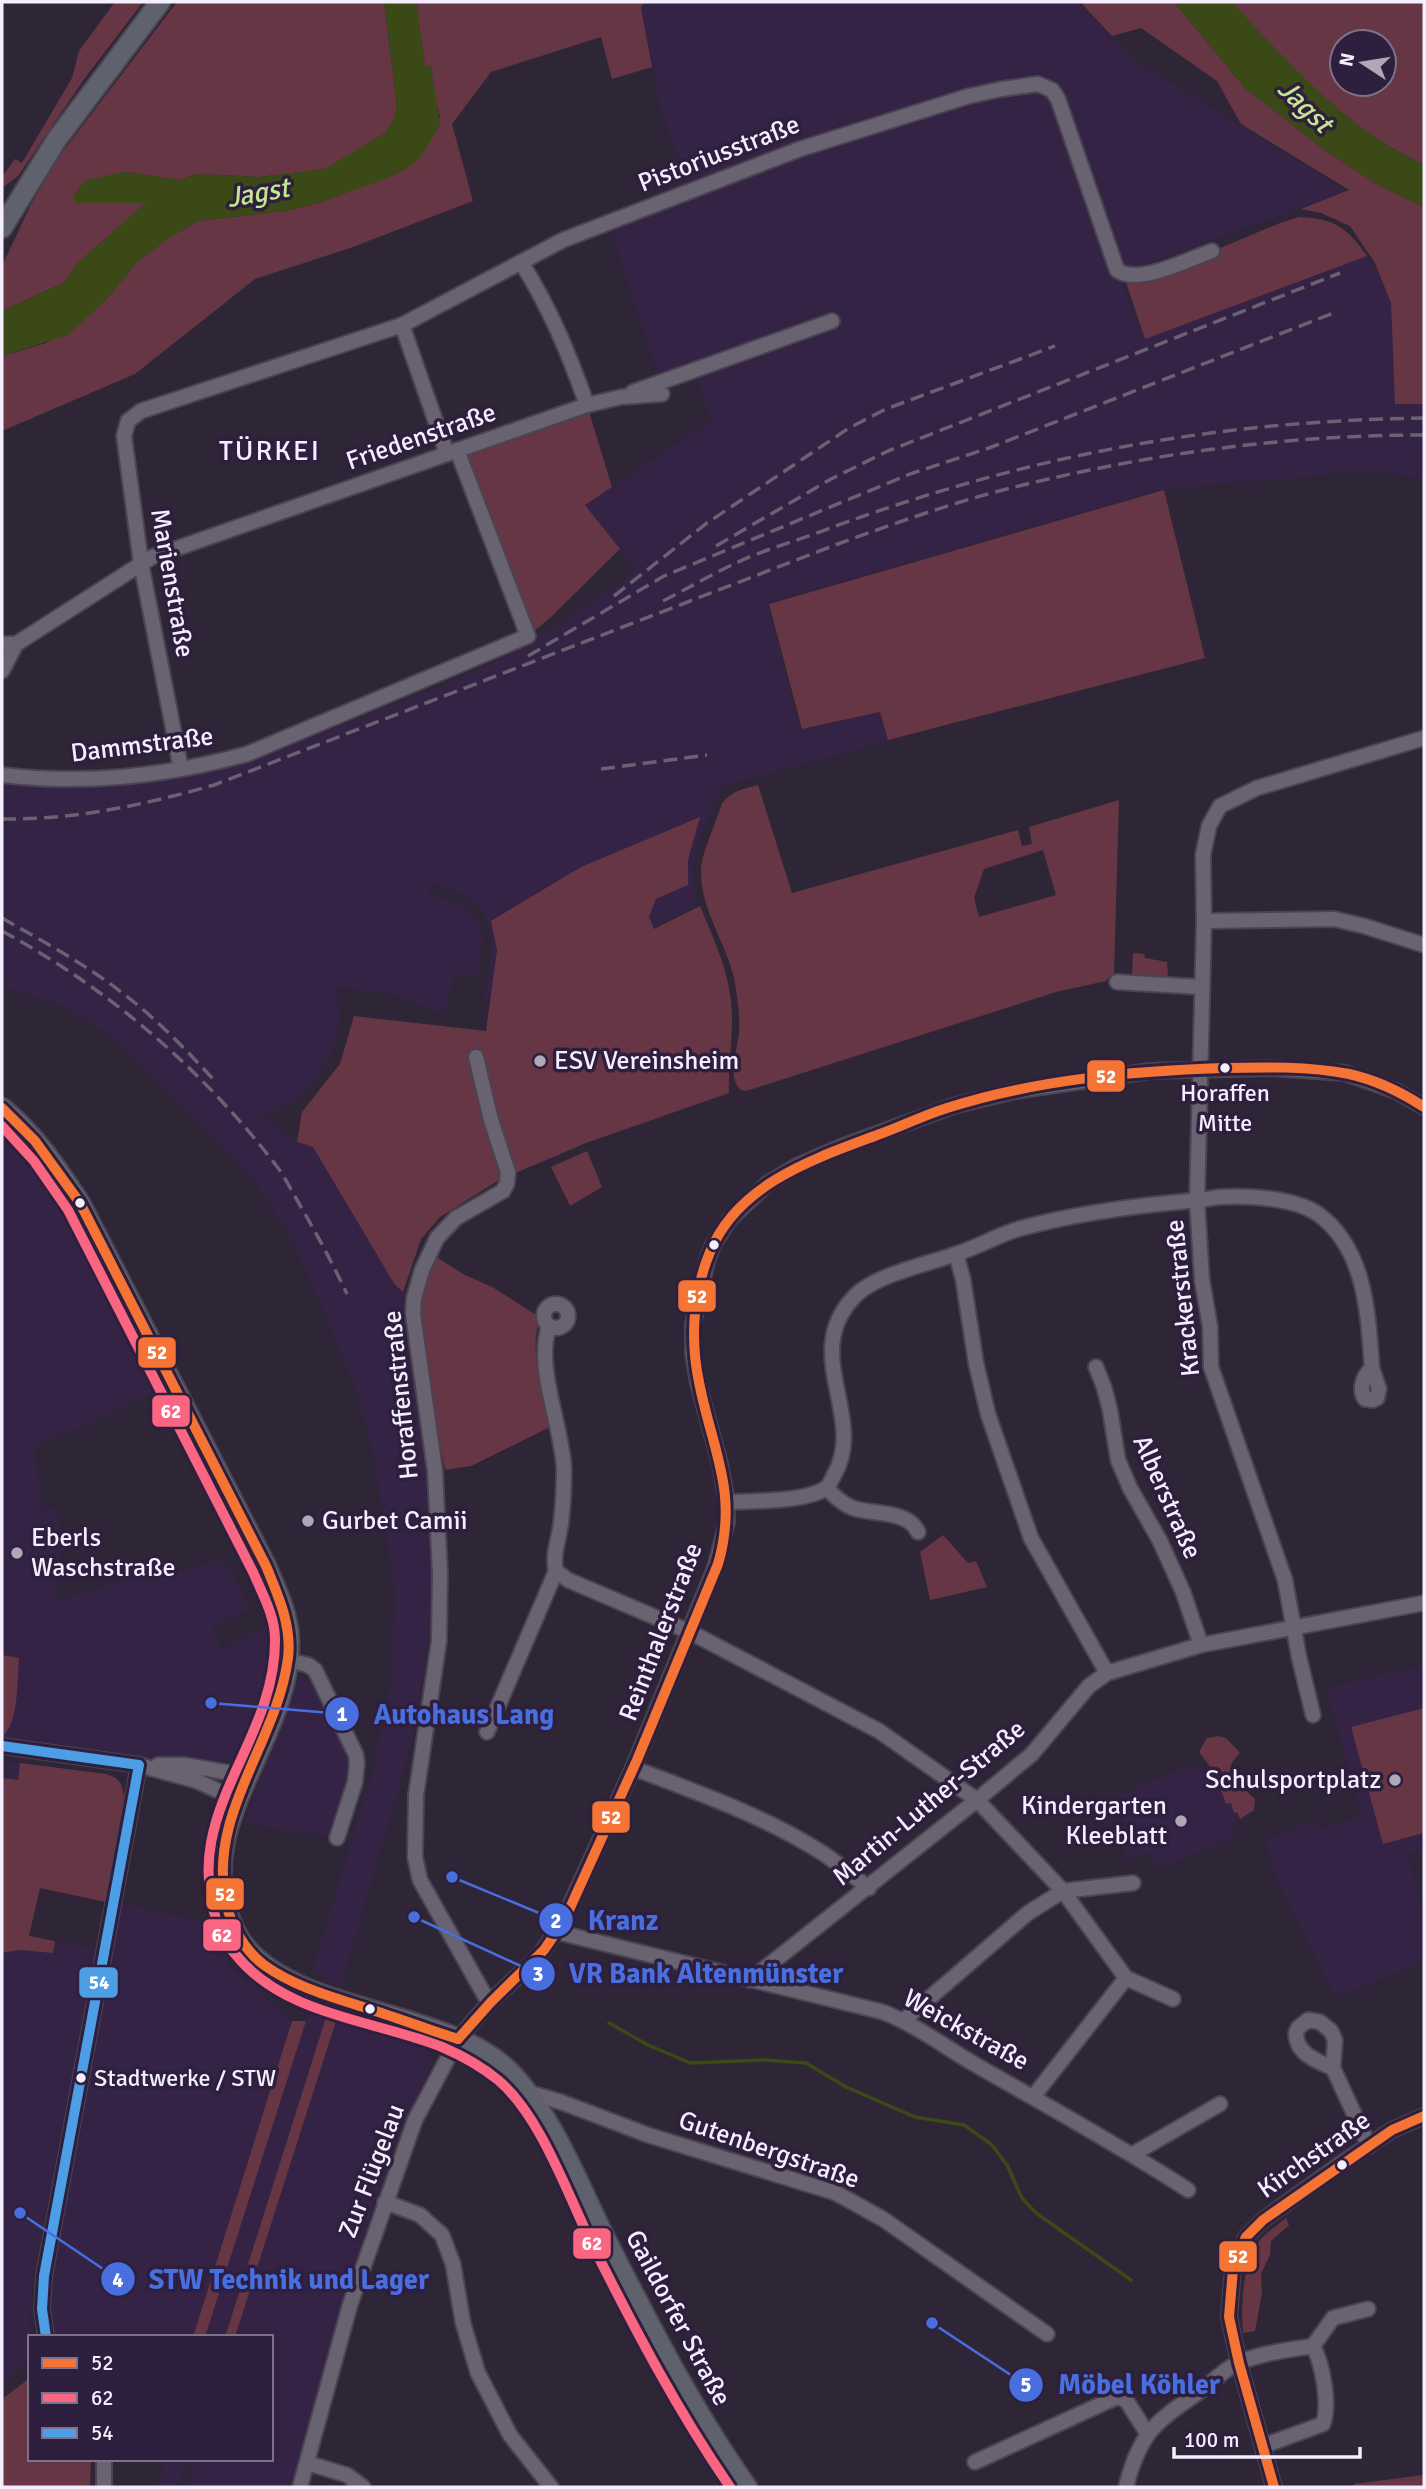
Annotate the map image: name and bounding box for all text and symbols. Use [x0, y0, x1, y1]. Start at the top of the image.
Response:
north arrow [1328, 28, 1398, 98]
text: N [1334, 51, 1360, 69]
water label: Jagst [1271, 72, 1342, 142]
street label: Pistoriusstraße [634, 108, 804, 200]
water label: Jagst [224, 170, 295, 215]
street label: Friedenstraße [342, 396, 500, 478]
district label: TÜRKEI [219, 434, 321, 468]
street label: Marienstraße [143, 506, 201, 660]
street label: Dammstraße [69, 720, 215, 770]
place label: ESV Vereinsheim [554, 1045, 739, 1077]
marker: ESV Vereinsheim [532, 1053, 548, 1069]
line badge: 52 [1086, 1059, 1126, 1093]
marker: Horaffen Mitte [1218, 1061, 1232, 1075]
text: 52 [1096, 1065, 1116, 1089]
place label: Horaffen Mitte [1180, 1078, 1270, 1138]
unlabelled marker [73, 1196, 87, 1210]
street label: Krackerstraße [1159, 1218, 1207, 1378]
unlabelled marker [707, 1238, 721, 1252]
line badge: 52 [677, 1279, 717, 1313]
text: 52 [687, 1285, 707, 1309]
street label: Horaffenstraße [376, 1309, 426, 1481]
line badge: 52 [137, 1336, 177, 1369]
text: 52 [147, 1341, 167, 1365]
line badge: 62 [151, 1394, 191, 1428]
text: 62 [161, 1400, 181, 1424]
street label: Alberstraße [1126, 1430, 1208, 1564]
place label: Gurbet Camii [322, 1505, 468, 1537]
marker: Gurbet Camii [300, 1513, 316, 1529]
place label: Eberls Waschstraße [31, 1522, 175, 1584]
street label: Reinthalerstraße [612, 1538, 710, 1726]
marker: Eberls Waschstraße [9, 1545, 25, 1561]
callout: Autohaus Lang [325, 1689, 568, 1738]
text: Autohaus Lang [374, 1698, 554, 1732]
text: 1 [336, 1701, 348, 1727]
street label: Martin-Luther-Straße [826, 1713, 1032, 1893]
place label: Schulsportplatz [1205, 1764, 1381, 1796]
marker: Schulsportplatz [1387, 1772, 1403, 1788]
place label: Kindergarten Kleeblatt [1021, 1790, 1167, 1852]
line badge: 52 [591, 1800, 631, 1834]
text: 52 [601, 1806, 621, 1830]
marker: Kindergarten Kleeblatt [1173, 1813, 1189, 1829]
line badge: 52 [205, 1877, 245, 1911]
text: 52 [215, 1883, 235, 1907]
callout: Kranz [539, 1896, 672, 1945]
text: Kranz [588, 1904, 658, 1938]
text: 2 [550, 1908, 562, 1934]
line badge: 62 [202, 1918, 242, 1952]
text: 62 [212, 1924, 232, 1948]
callout: VR Bank Altenmünster [520, 1949, 858, 1998]
text: VR Bank Altenmünster [569, 1957, 844, 1991]
text: 3 [532, 1961, 544, 1987]
line badge: 54 [78, 1966, 119, 1999]
text: 54 [89, 1971, 109, 1995]
street label: Weickstraße [898, 1982, 1034, 2078]
unlabelled marker [363, 2002, 377, 2016]
place label: Stadtwerke / STW [94, 2063, 276, 2093]
marker: Stadtwerke / STW [74, 2071, 88, 2085]
street label: Zur Flügelau [332, 2100, 412, 2242]
street label: Gutenbergstraße [674, 2104, 864, 2196]
street label: Kirchstraße [1251, 2104, 1377, 2206]
unlabelled marker [1335, 2158, 1349, 2172]
street label: Gaildorfer Straße [618, 2225, 738, 2411]
line badge: 62 [572, 2227, 612, 2260]
text: 62 [582, 2232, 602, 2256]
line badge: 52 [1218, 2240, 1258, 2273]
text: 52 [1228, 2245, 1248, 2269]
callout: STW Technik und Lager [100, 2255, 443, 2304]
text: STW Technik und Lager [149, 2263, 430, 2297]
text: 4 [112, 2267, 124, 2293]
legend [28, 2335, 273, 2461]
text: 52 [91, 2350, 114, 2376]
callout: Möbel Köhler [1009, 2360, 1234, 2409]
text: Möbel Köhler [1058, 2368, 1221, 2402]
text: 5 [1020, 2372, 1032, 2398]
text: 62 [91, 2385, 114, 2411]
scale bar [1174, 2416, 1360, 2460]
text: 54 [91, 2420, 114, 2446]
text: 100 m [1184, 2427, 1239, 2453]

